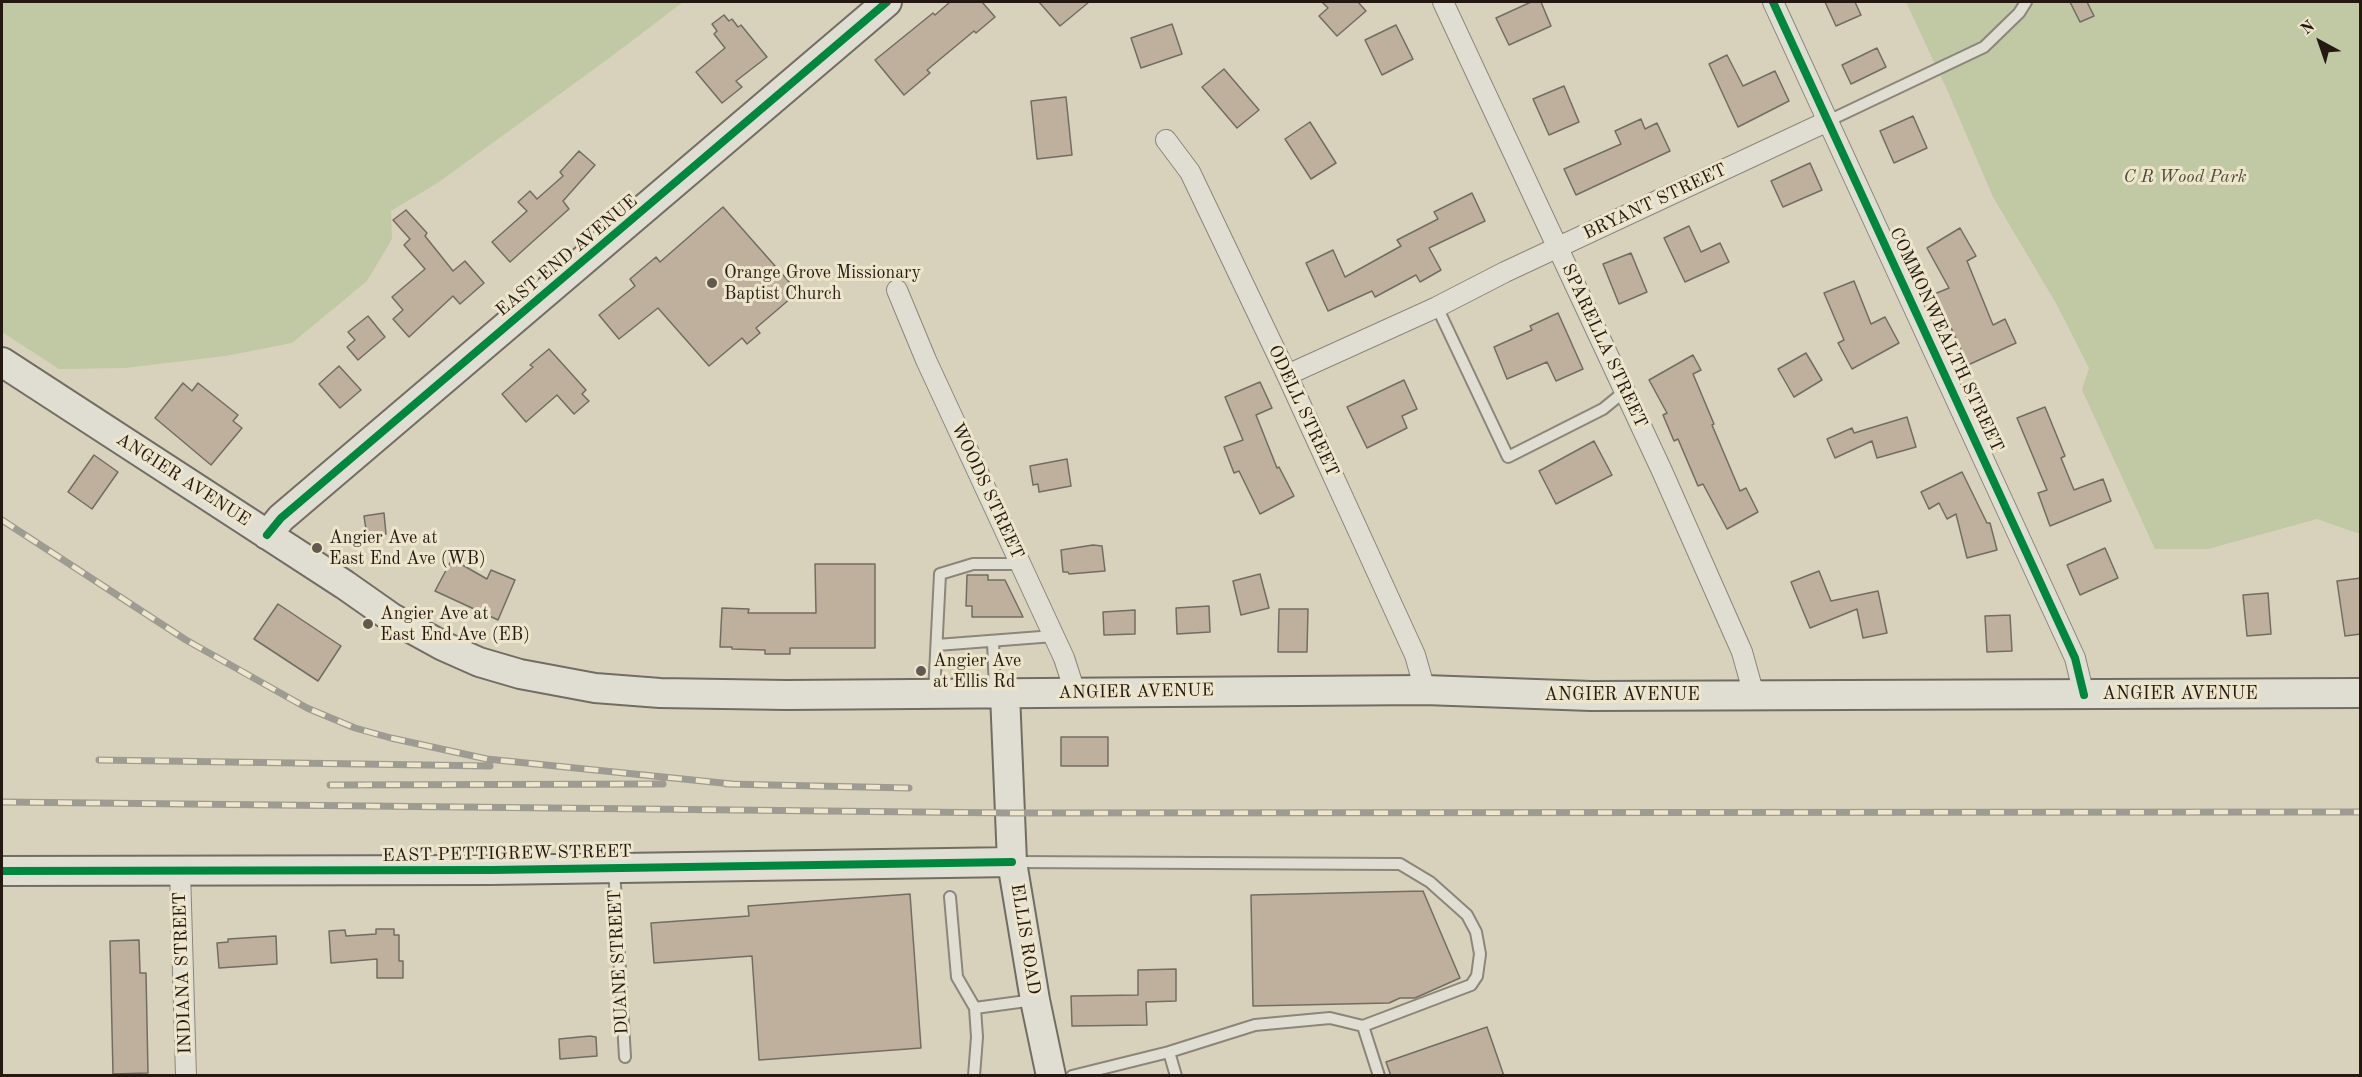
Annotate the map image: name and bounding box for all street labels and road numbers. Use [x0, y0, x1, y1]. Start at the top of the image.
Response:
street label: BRYANT STREET [1580, 159, 1730, 245]
street label: EAST END AVENUE [492, 191, 642, 321]
street label: COMMONWEALTH STREET [1884, 224, 2008, 456]
street label: SPARELLA STREET [1556, 260, 1652, 432]
street label: ODELL STREET [1263, 342, 1343, 480]
street label: WOODS STREET [946, 419, 1028, 563]
street label: ANGIER AVENUE [112, 429, 254, 531]
street label: ANGIER AVENUE [1058, 680, 1214, 704]
street label: ANGIER AVENUE [2102, 683, 2258, 705]
street label: ANGIER AVENUE [1544, 684, 1700, 706]
street label: EAST PETTIGREW STREET [382, 841, 632, 867]
street label: ELLIS ROAD [1006, 882, 1044, 996]
street label: DUANE STREET [604, 889, 634, 1035]
street label: INDIANA STREET [169, 891, 197, 1055]

